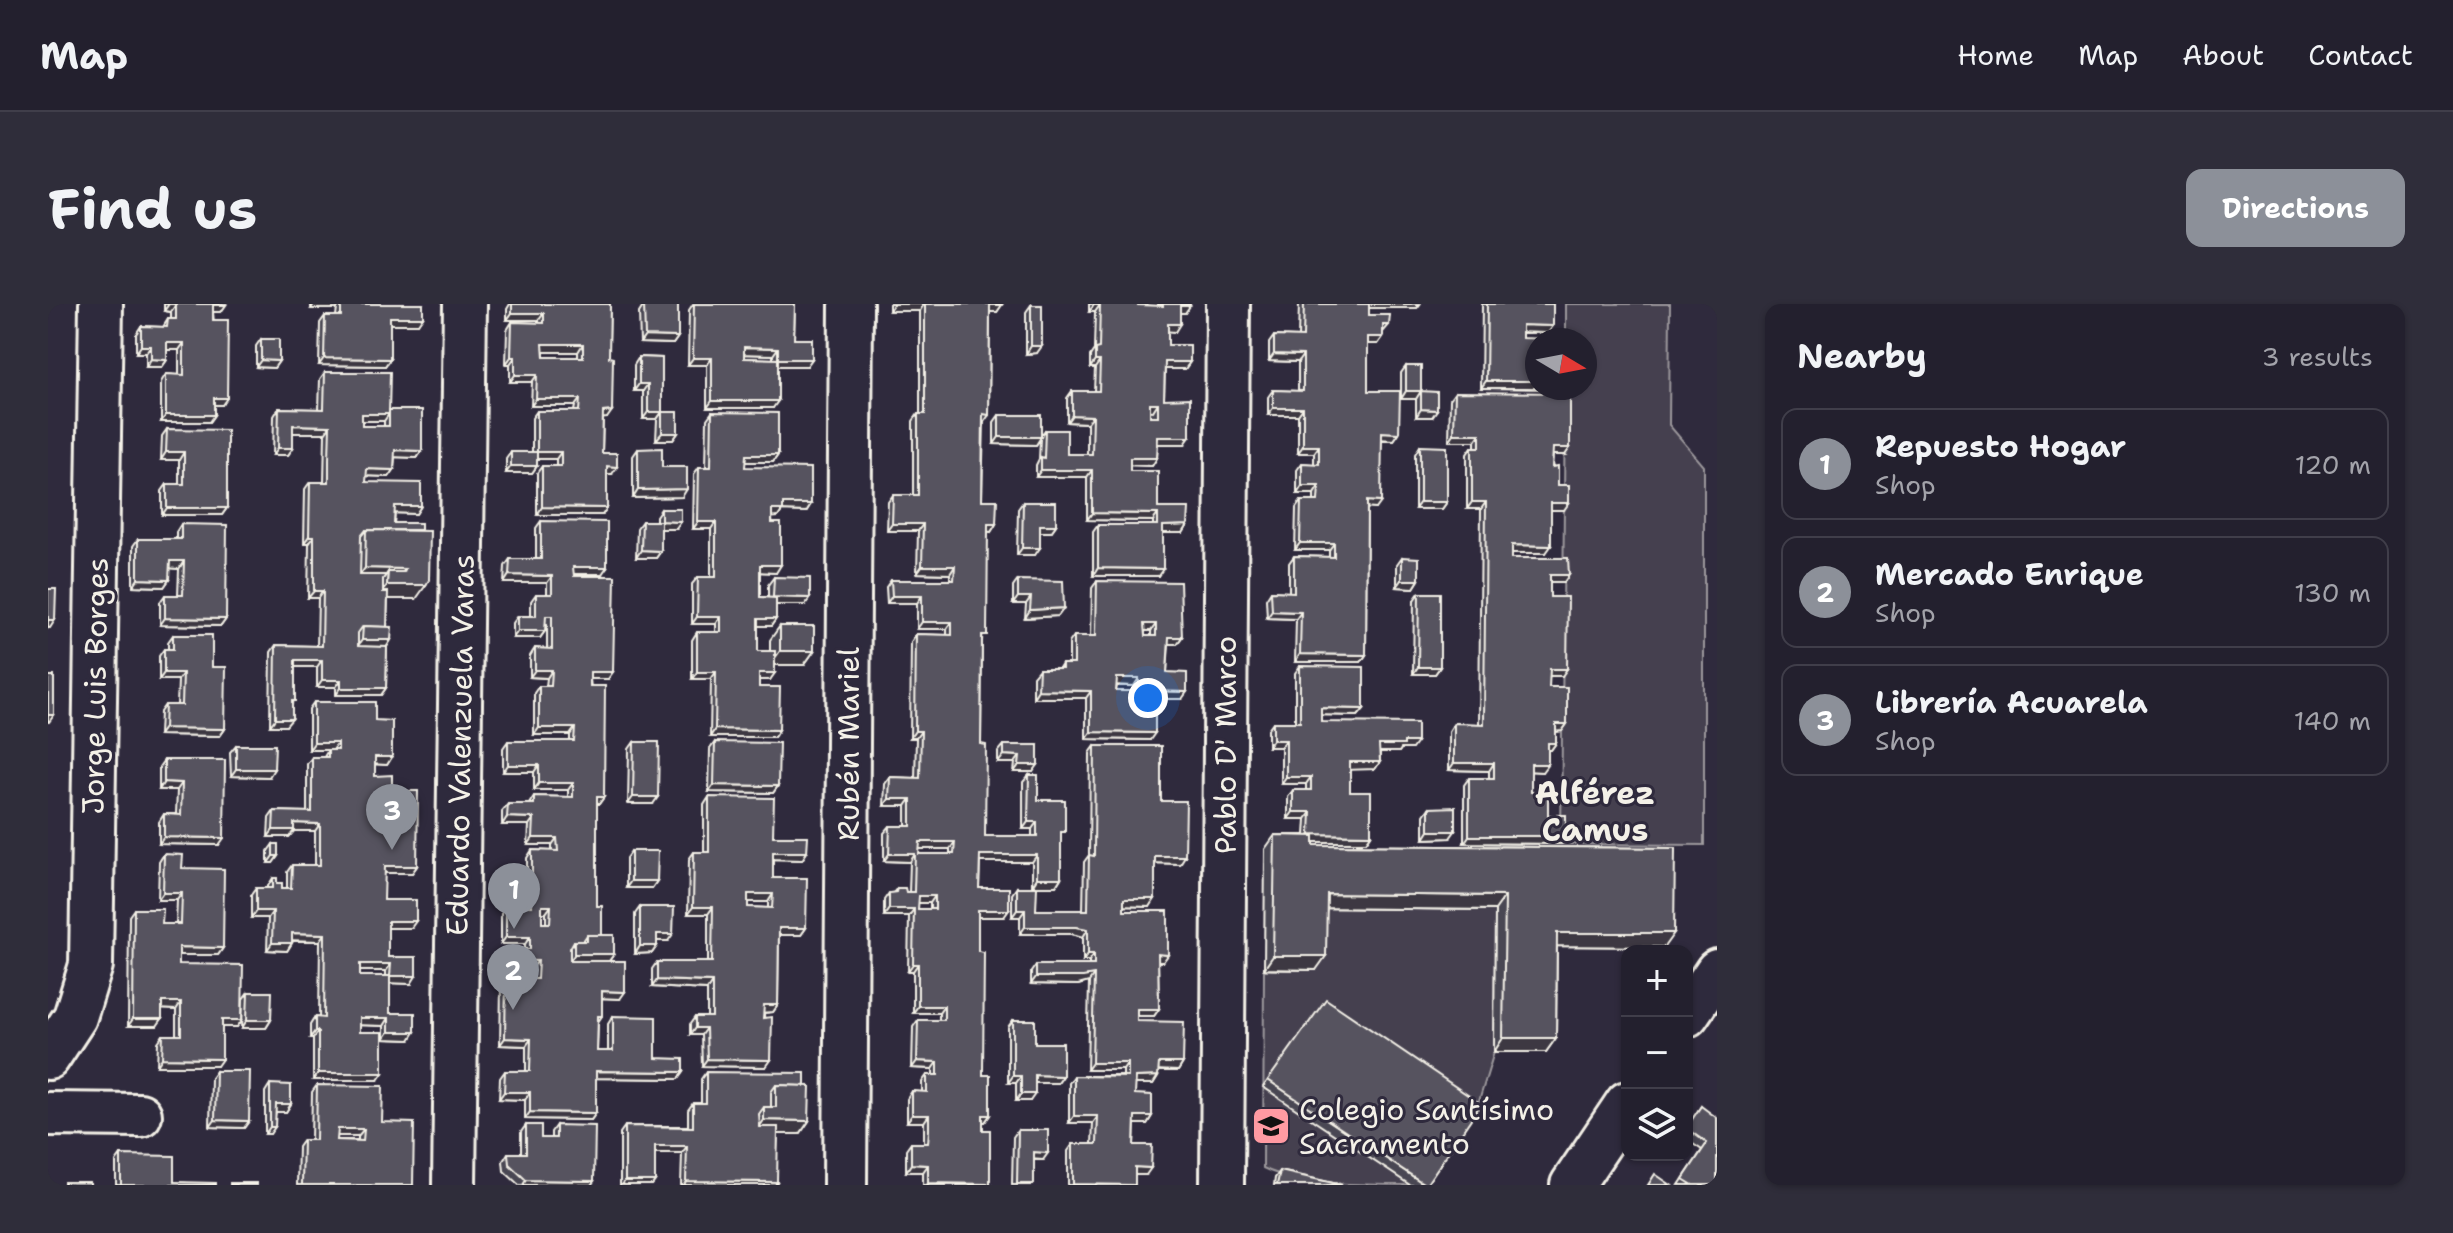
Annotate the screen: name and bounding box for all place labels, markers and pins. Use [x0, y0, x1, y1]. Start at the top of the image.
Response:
pin: 3 [366, 784, 418, 850]
pin: 1 [488, 863, 540, 929]
pin: 2 [487, 944, 539, 1010]
place label: Colegio Santísimo Sacramento [1299, 1089, 1554, 1164]
school or university icon: Colegio Santísimo Sacramento [1250, 1105, 1292, 1147]

